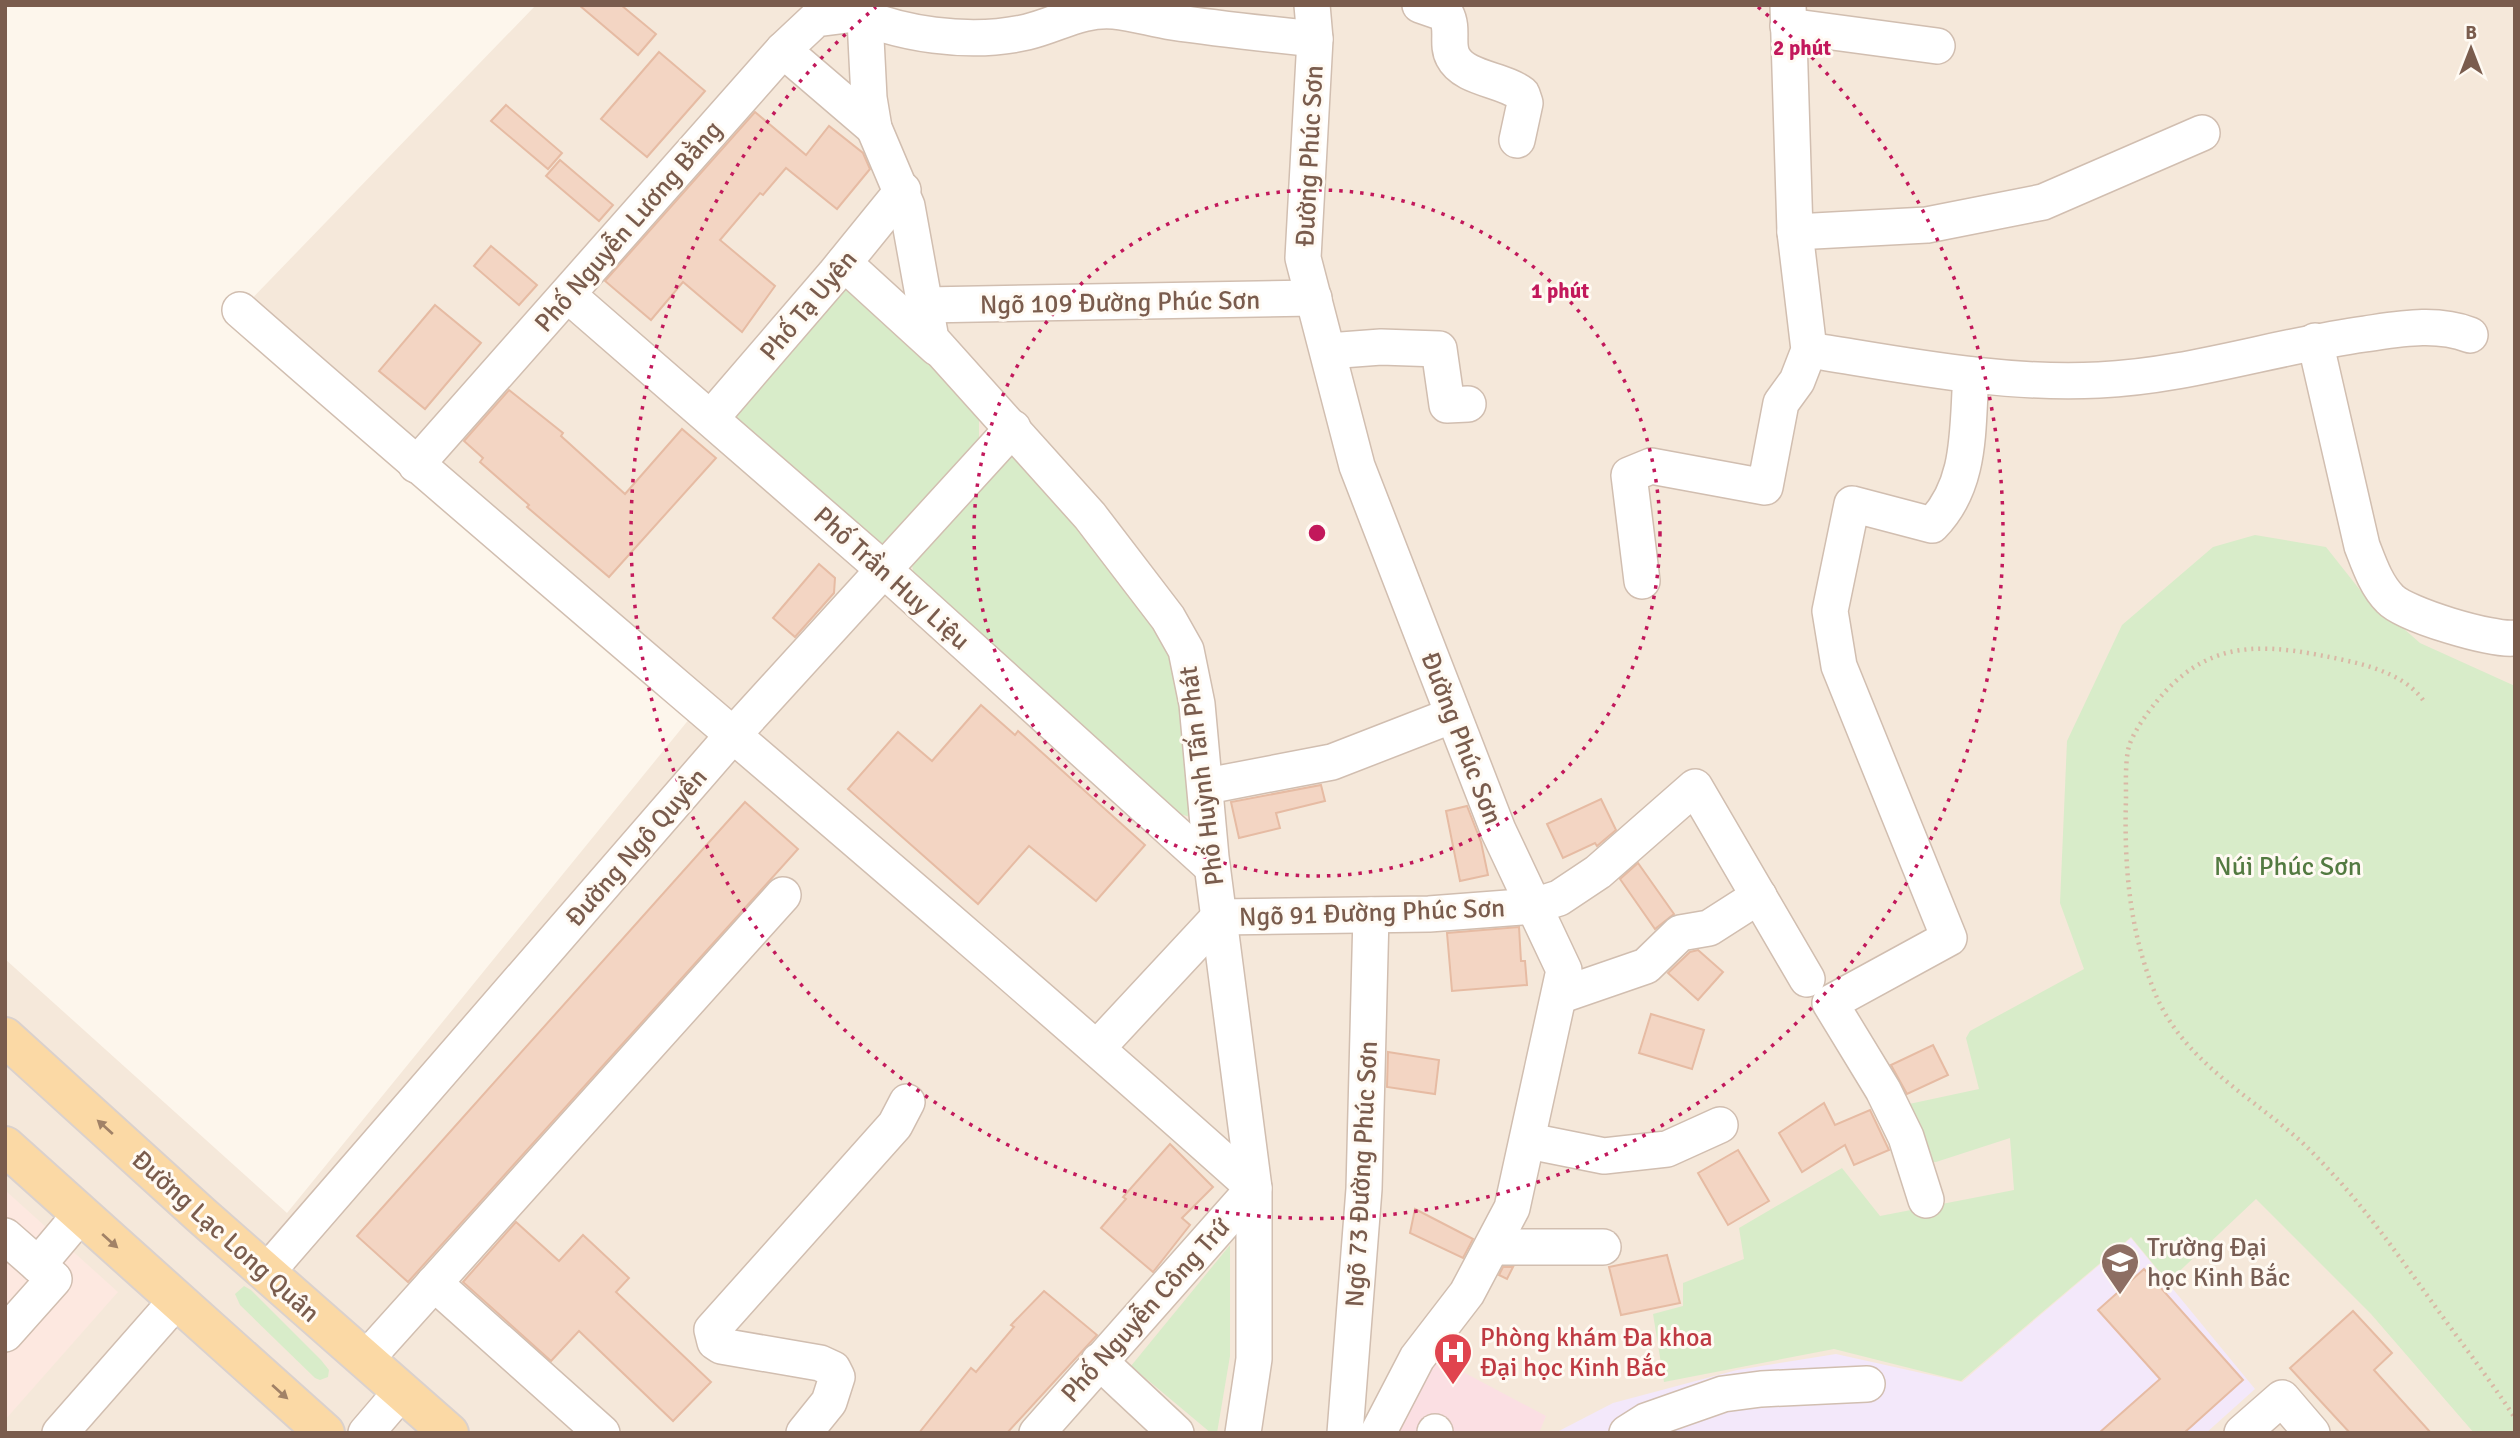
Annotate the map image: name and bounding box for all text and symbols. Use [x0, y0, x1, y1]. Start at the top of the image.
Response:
north arrow [2436, 14, 2506, 84]
text: B [2465, 21, 2477, 45]
text: 2 phút [1773, 35, 1831, 61]
street label: Đường Phúc Sơn [1289, 64, 1331, 248]
street label: Phố Nguyễn Lương Bằng [528, 114, 729, 339]
street label: Phố Tạ Uyên [753, 244, 864, 367]
text: 1 phút [1531, 278, 1589, 304]
street label: Ngõ 109 Đường Phúc Sơn [980, 285, 1261, 321]
street label: Phố Trần Huy Liệu [807, 500, 976, 657]
centre of rings [1305, 521, 1329, 545]
street label: Đường Phúc Sơn [1414, 648, 1509, 829]
street label: Phố Huỳnh Tấn Phát [1173, 664, 1231, 888]
street label: Đường Ngô Quyền [559, 762, 714, 933]
park label: Núi Phúc Sơn [2214, 851, 2362, 883]
street label: Ngõ 91 Đường Phúc Sơn [1238, 892, 1506, 934]
street label: Ngõ 73 Đường Phúc Sơn [1339, 1040, 1385, 1308]
one-way arrow [97, 1120, 114, 1136]
street label: Đường Lạc Long Quân [125, 1144, 326, 1329]
street label: Phố Nguyễn Công Trứ [1055, 1212, 1237, 1409]
place label: Trường Đại học Kinh Bắc [2147, 1232, 2290, 1294]
one-way arrow [101, 1233, 119, 1249]
school or university icon: Trường Đại học Kinh Bắc [2099, 1241, 2141, 1296]
place label: Phòng khám Đa khoa Đại học Kinh Bắc [1480, 1322, 1713, 1384]
hospital icon: Phòng khám Đa khoa Đại học Kinh Bắc [1432, 1331, 1474, 1386]
one-way arrow [271, 1384, 288, 1400]

